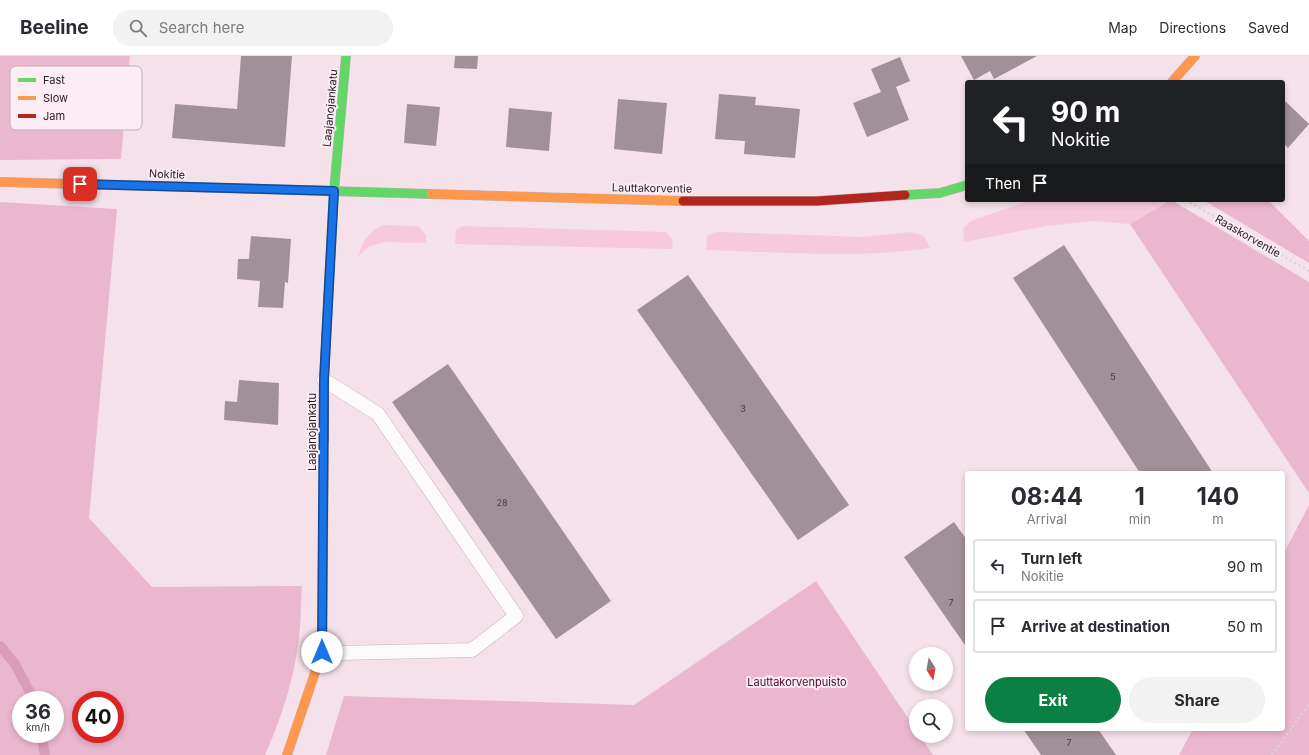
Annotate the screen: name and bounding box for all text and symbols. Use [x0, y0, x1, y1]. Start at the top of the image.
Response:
search box [113, 10, 393, 46]
text: Beeline [20, 16, 89, 39]
icon: search [127, 17, 149, 39]
text: Search here [159, 18, 244, 37]
text: Map [1108, 19, 1137, 36]
text: Directions [1159, 19, 1226, 36]
text: Saved [1248, 19, 1289, 36]
legend [10, 66, 142, 130]
street label: Laajanojankatu [320, 68, 340, 148]
text: Fast [43, 73, 65, 87]
text: Slow [43, 91, 68, 105]
text: 90 m [1051, 95, 1120, 129]
icon: left [985, 96, 1037, 148]
text: Jam [43, 109, 65, 123]
text: Nokitie [1051, 129, 1110, 150]
street label: Nokitie [149, 166, 185, 182]
pin [63, 167, 97, 201]
icon: arrive [1029, 172, 1051, 194]
icon: arrive [69, 173, 91, 195]
text: Then [985, 174, 1021, 193]
street label: Lauttakorventie [612, 180, 692, 196]
street label: Raaskorventie [1213, 212, 1283, 260]
house number: 5 [1110, 371, 1116, 382]
street label: Laajanojankatu [305, 393, 319, 471]
house number: 3 [740, 403, 746, 414]
text: 08:44 [1011, 482, 1083, 511]
text: 1 [1135, 482, 1145, 511]
text: 140 [1197, 482, 1239, 511]
house number: 28 [496, 497, 508, 508]
text: Arrival [1027, 511, 1067, 527]
text: min [1129, 511, 1151, 527]
text: m [1212, 511, 1224, 527]
text: Turn left [1021, 549, 1082, 568]
icon: left [987, 555, 1009, 577]
text: 90 m [1227, 557, 1263, 576]
text: Nokitie [1021, 568, 1064, 584]
house number: 7 [948, 597, 954, 608]
icon: arrive [987, 615, 1009, 637]
text: Arrive at destination [1021, 617, 1170, 636]
text: 50 m [1227, 617, 1263, 636]
position arrow [301, 631, 343, 673]
north arrow [909, 647, 953, 691]
map controls [909, 647, 953, 743]
park label: Lauttakorvenpuisto [747, 675, 847, 689]
button: Exit [985, 677, 1121, 723]
button: Share [1129, 677, 1265, 723]
speed limit sign: 40 [72, 691, 124, 743]
button: search [909, 699, 953, 743]
text: 36 [25, 700, 51, 724]
text: km/h [26, 721, 50, 733]
house number: 7 [1066, 737, 1072, 748]

